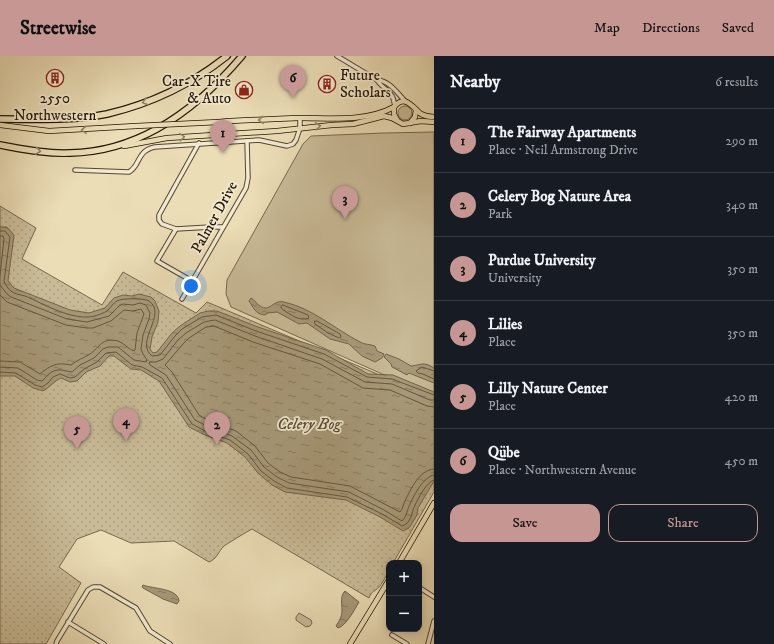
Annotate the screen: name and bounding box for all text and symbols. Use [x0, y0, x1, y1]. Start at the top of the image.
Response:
text: Streetwise [20, 17, 96, 40]
text: Map [594, 19, 620, 37]
text: Directions [642, 19, 700, 37]
text: Saved [722, 19, 754, 37]
pin: 6 [280, 65, 306, 98]
place label: Future Scholars [340, 66, 391, 102]
building icon: 2550 Northwestern [45, 68, 65, 88]
text: Nearby [450, 71, 500, 93]
place label: Car-X Tire & Auto [162, 72, 231, 108]
building icon: Future Scholars [317, 74, 337, 94]
text: 6 results [715, 74, 758, 90]
shop icon: Car-X Tire & Auto [234, 80, 254, 100]
place label: 2550 Northwestern [14, 89, 96, 125]
one-way arrow [141, 98, 148, 106]
one-way arrow [258, 115, 264, 124]
pin: 1 [210, 120, 236, 153]
one-way arrow [315, 122, 321, 131]
text: The Fairway Apartments [488, 123, 636, 142]
one-way arrow [81, 125, 87, 134]
one-way arrow [179, 132, 185, 141]
text: 1 [461, 133, 465, 149]
text: 290 m [726, 133, 758, 149]
text: Place · Neil Armstrong Drive [488, 142, 638, 158]
one-way arrow [35, 146, 42, 155]
street label: Palmer Drive [187, 178, 242, 256]
pin: 3 [332, 186, 358, 219]
text: Celery Bog Nature Area [488, 187, 631, 206]
text: 2 [460, 197, 466, 213]
text: 340 m [726, 197, 758, 213]
text: Park [488, 206, 512, 222]
text: Purdue University [488, 251, 596, 270]
text: 3 [461, 261, 465, 277]
text: 350 m [727, 261, 758, 277]
text: University [488, 270, 542, 286]
your location [181, 276, 201, 296]
text: Lilies [488, 315, 522, 334]
text: 4 [459, 325, 467, 341]
text: 350 m [727, 325, 758, 341]
text: Place [488, 334, 516, 350]
text: Lilly Nature Center [488, 379, 608, 398]
text: 5 [460, 389, 466, 405]
text: 420 m [725, 389, 758, 405]
text: Place [488, 398, 516, 414]
pin: 4 [113, 408, 139, 441]
pin: 2 [204, 412, 230, 445]
water label: Celery Bog [277, 414, 342, 434]
pin: 5 [64, 416, 90, 449]
text: Qübe [488, 443, 520, 462]
text: 6 [460, 453, 466, 469]
text: 450 m [725, 453, 758, 469]
text: Place · Northwestern Avenue [488, 462, 636, 478]
button: Save [450, 504, 600, 542]
button: Share [608, 504, 758, 542]
map controls [386, 560, 422, 632]
button: + [386, 560, 422, 596]
button: − [386, 596, 422, 632]

